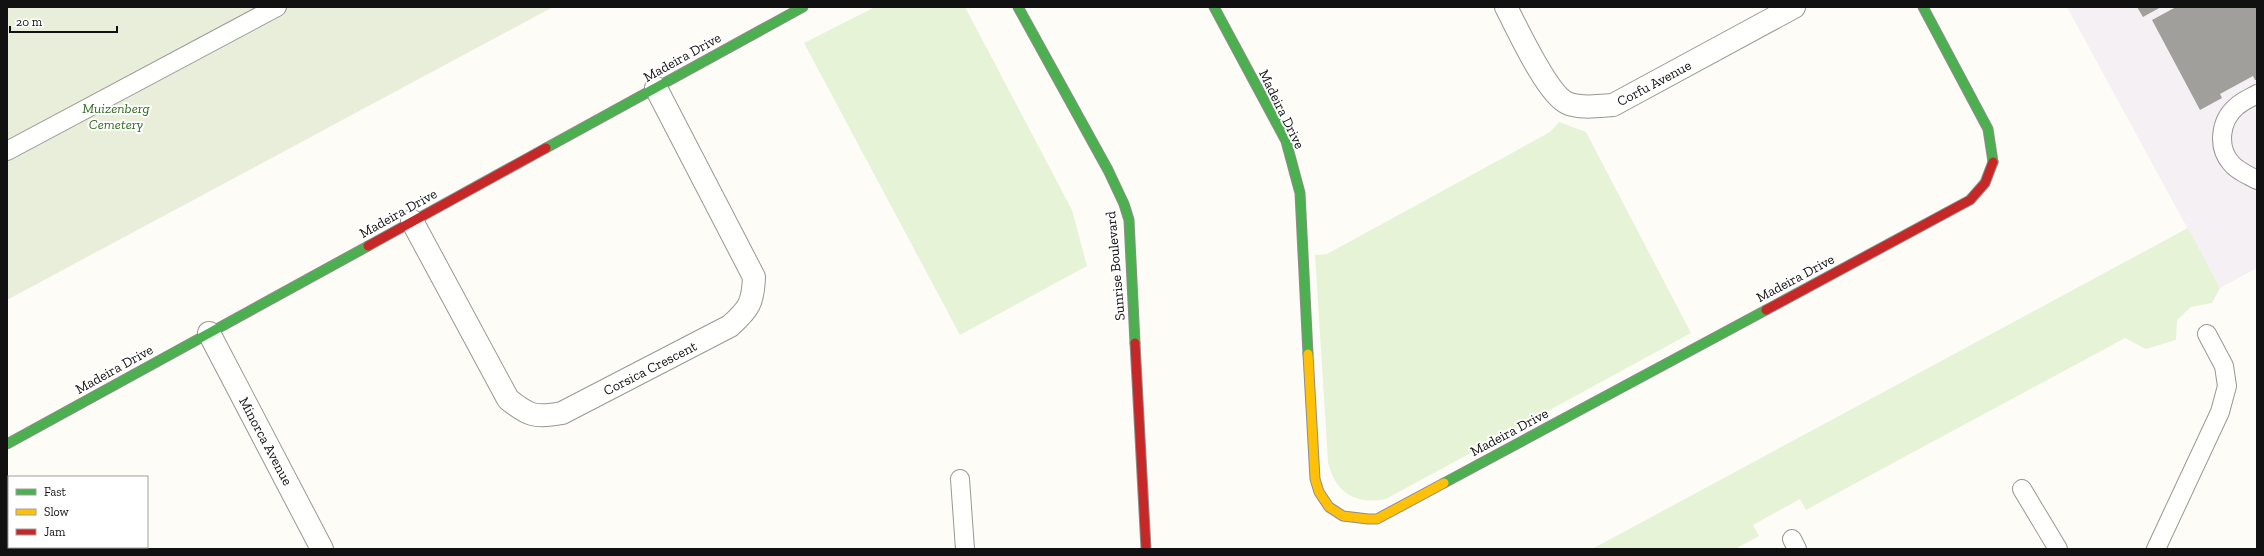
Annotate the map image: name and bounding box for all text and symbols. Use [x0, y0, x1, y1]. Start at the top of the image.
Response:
scale bar [10, 8, 117, 34]
text: 20 m [16, 15, 43, 29]
street label: Madeira Drive [641, 29, 724, 86]
street label: Corfu Avenue [1614, 57, 1695, 110]
street label: Madeira Drive [1255, 67, 1308, 152]
park label: Muizenberg Cemetery [82, 100, 151, 133]
street label: Madeira Drive [357, 185, 440, 242]
street label: Sunrise Boulevard [1102, 210, 1129, 322]
street label: Madeira Drive [1753, 251, 1838, 306]
street label: Corsica Crescent [601, 337, 700, 399]
street label: Madeira Drive [73, 341, 156, 398]
street label: Minorca Avenue [235, 394, 296, 489]
street label: Madeira Drive [1467, 405, 1552, 460]
legend [8, 476, 148, 548]
text: Fast [44, 485, 67, 499]
text: Slow [44, 505, 70, 519]
text: Jam [44, 525, 66, 539]

